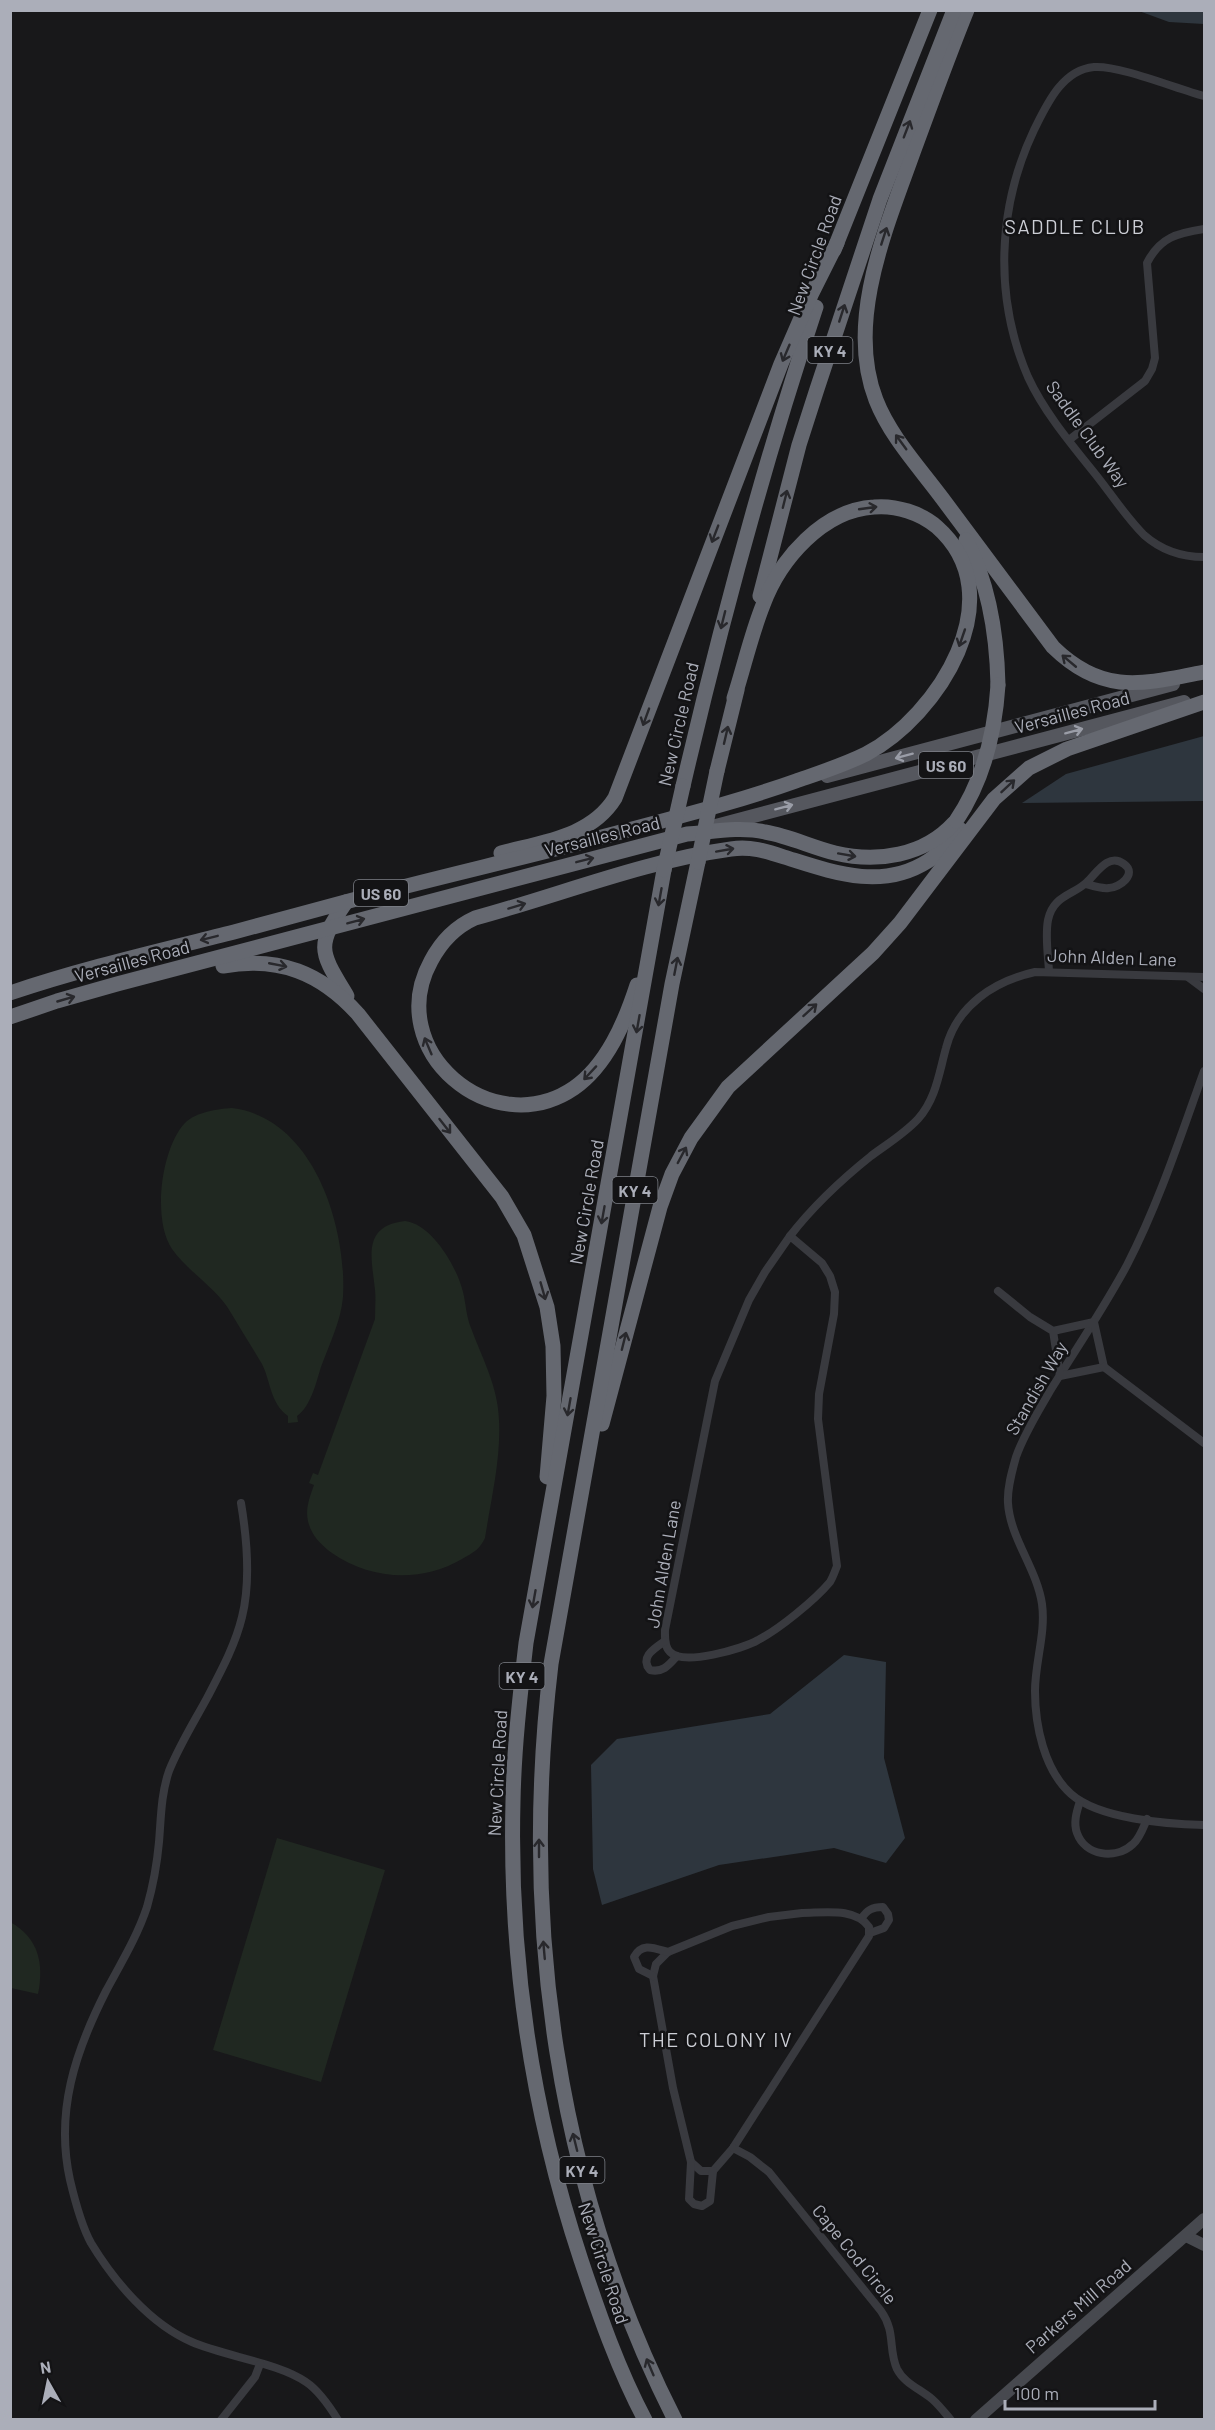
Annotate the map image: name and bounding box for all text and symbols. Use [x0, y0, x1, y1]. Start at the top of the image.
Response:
one-way arrow [902, 120, 913, 138]
street label: New Circle Road [782, 192, 846, 318]
district label: SADDLE CLUB [1004, 214, 1146, 238]
one-way arrow [879, 227, 890, 246]
one-way arrow [838, 304, 849, 323]
road number: KY 4 [808, 337, 852, 363]
one-way arrow [780, 343, 791, 362]
street label: Saddle Club Way [1042, 376, 1134, 492]
one-way arrow [894, 434, 907, 450]
one-way arrow [780, 490, 792, 509]
one-way arrow [858, 502, 878, 513]
one-way arrow [709, 525, 720, 543]
one-way arrow [716, 610, 728, 629]
one-way arrow [956, 628, 967, 647]
one-way arrow [1061, 654, 1077, 667]
street label: New Circle Road [653, 660, 703, 788]
street label: Versailles Road [1012, 686, 1132, 738]
one-way arrow [640, 707, 651, 726]
one-way arrow [720, 725, 732, 744]
one-way arrow [1064, 725, 1083, 736]
one-way arrow [895, 750, 914, 762]
road number: US 60 [919, 752, 973, 778]
one-way arrow [1000, 779, 1015, 793]
one-way arrow [774, 801, 793, 813]
street label: Versailles Road [542, 811, 662, 861]
one-way arrow [715, 844, 734, 855]
one-way arrow [836, 849, 856, 860]
one-way arrow [575, 854, 594, 866]
road number: US 60 [354, 880, 408, 906]
one-way arrow [655, 887, 666, 907]
one-way arrow [507, 900, 526, 911]
one-way arrow [346, 915, 365, 926]
one-way arrow [200, 933, 219, 944]
street label: Versailles Road [72, 935, 192, 987]
street label: John Alden Lane [1047, 944, 1177, 970]
one-way arrow [671, 956, 682, 976]
one-way arrow [268, 960, 287, 971]
one-way arrow [56, 992, 75, 1004]
one-way arrow [802, 1003, 817, 1017]
one-way arrow [632, 1013, 643, 1033]
one-way arrow [422, 1038, 433, 1056]
one-way arrow [583, 1065, 597, 1080]
one-way arrow [438, 1117, 451, 1133]
street label: New Circle Road [564, 1138, 608, 1266]
one-way arrow [677, 1147, 688, 1165]
road number: KY 4 [612, 1177, 658, 1203]
one-way arrow [597, 1205, 608, 1225]
one-way arrow [537, 1281, 549, 1300]
one-way arrow [618, 1332, 630, 1351]
street label: Standish Way [1000, 1337, 1072, 1439]
one-way arrow [563, 1397, 574, 1417]
street label: John Alden Lane [641, 1498, 685, 1630]
one-way arrow [528, 1589, 539, 1609]
road number: KY 4 [500, 1663, 544, 1689]
street label: New Circle Road [483, 1709, 511, 1837]
one-way arrow [534, 1838, 545, 1858]
one-way arrow [538, 1940, 549, 1960]
district label: THE COLONY IV [639, 2027, 793, 2051]
one-way arrow [569, 2133, 581, 2152]
road number: KY 4 [560, 2157, 604, 2183]
street label: New Circle Road [574, 2199, 634, 2327]
street label: Cape Cod Circle [808, 2200, 902, 2308]
street label: Parkers Mill Road [1021, 2254, 1135, 2358]
north arrow [18, 2352, 78, 2412]
text: N [39, 2356, 52, 2377]
one-way arrow [644, 2358, 655, 2376]
scale bar [1005, 2373, 1155, 2411]
text: 100 m [1014, 2382, 1059, 2404]

